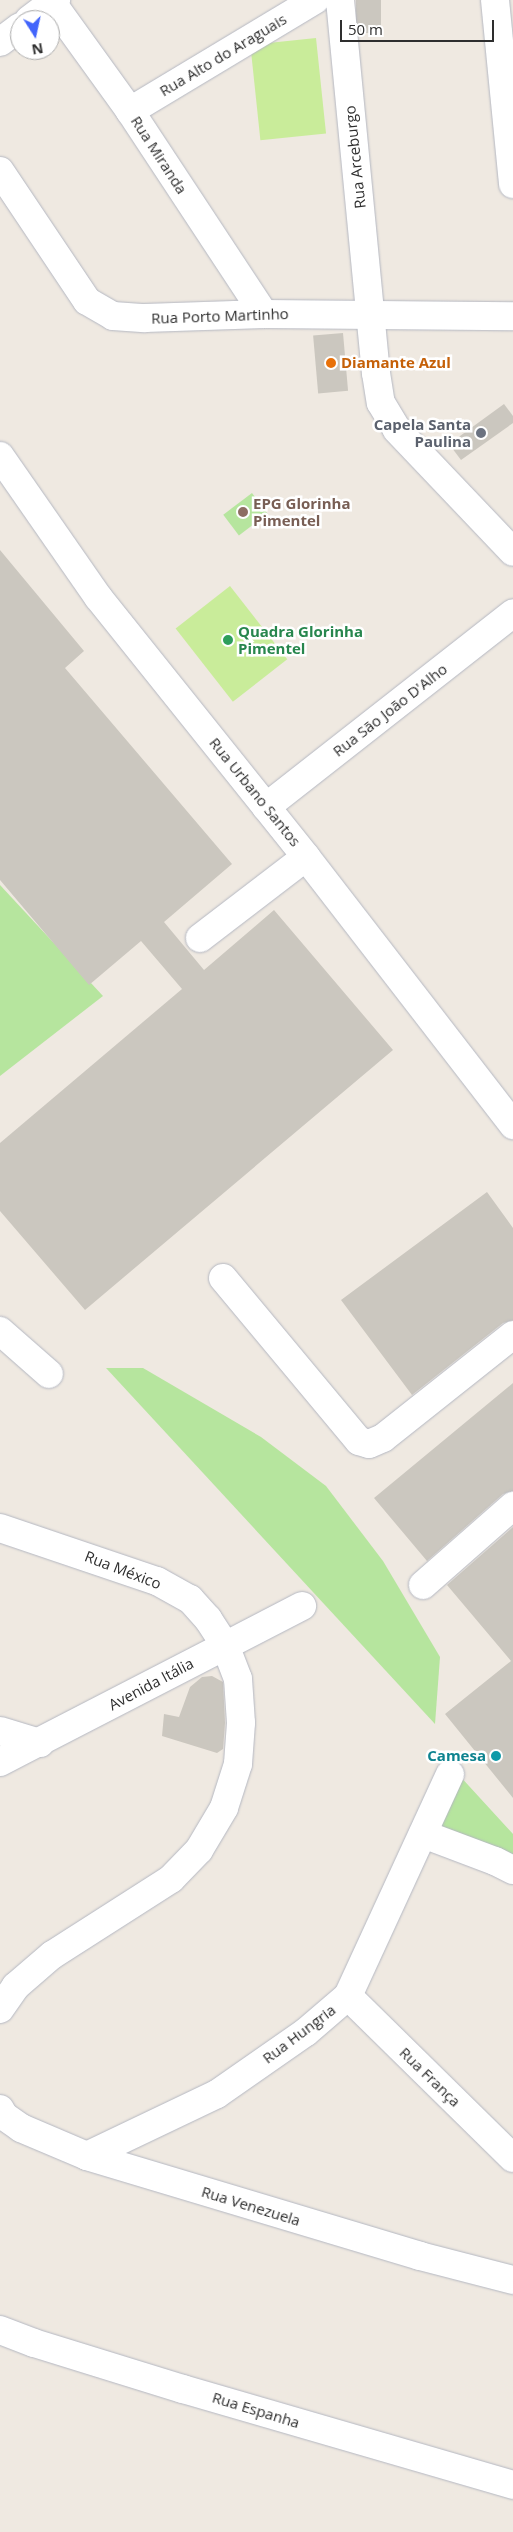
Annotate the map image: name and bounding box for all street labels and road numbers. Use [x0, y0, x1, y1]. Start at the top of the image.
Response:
street label: Rua Alto do Araguais [156, 10, 290, 100]
street label: Rua Arceburgo [341, 105, 369, 209]
street label: Rua Miranda [127, 113, 191, 197]
street label: Rua Porto Martinho [151, 305, 289, 327]
street label: Rua São João D'Alho [329, 660, 451, 760]
street label: Rua Urbano Santos [206, 734, 304, 850]
street label: Rua México [82, 1547, 164, 1593]
street label: Avenida Itália [105, 1654, 197, 1714]
street label: Rua Hungria [259, 2001, 339, 2067]
street label: Rua França [396, 2044, 464, 2110]
street label: Rua Venezuela [199, 2182, 303, 2230]
street label: Rua Espanha [210, 2388, 302, 2432]

